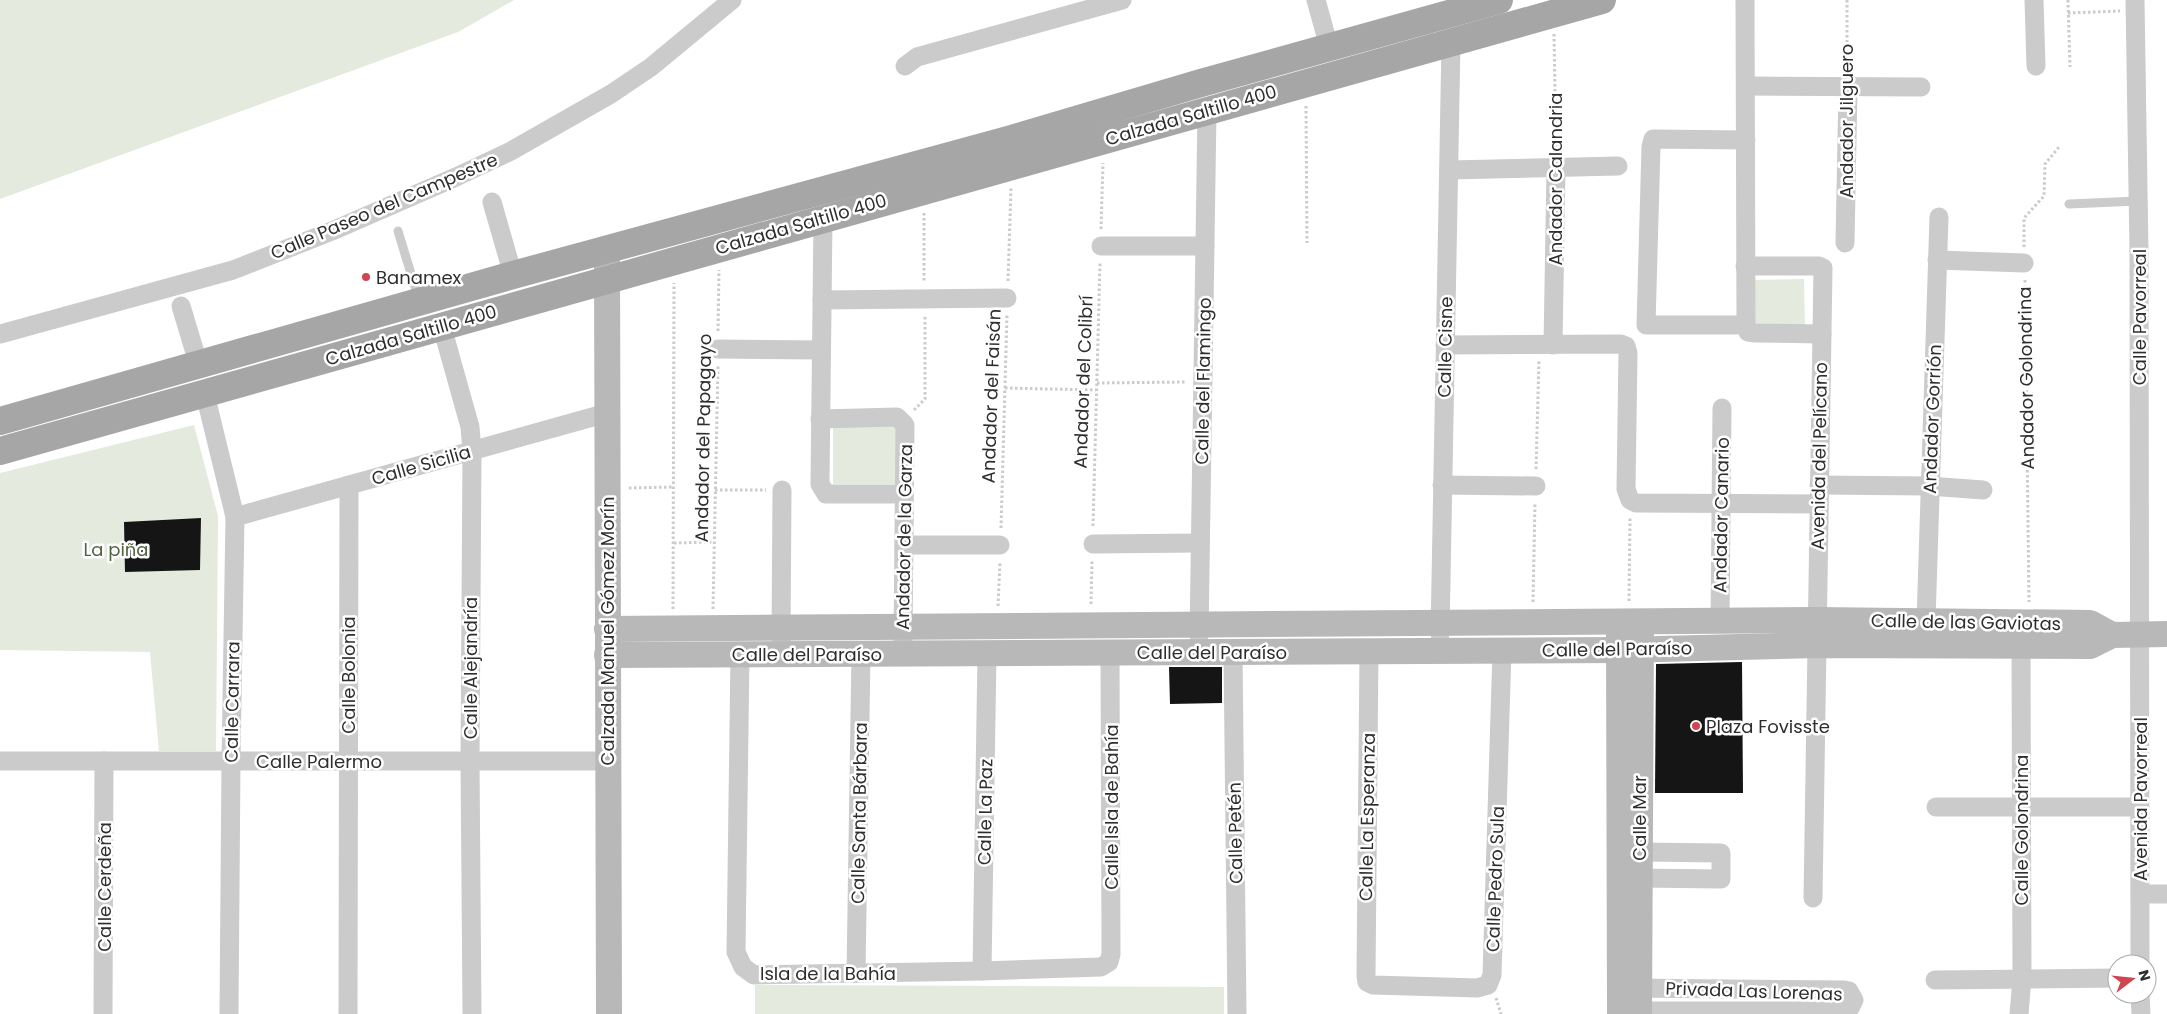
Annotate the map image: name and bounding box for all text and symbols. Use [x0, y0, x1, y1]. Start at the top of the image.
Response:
street label: Andador Jilguero [1834, 44, 1859, 198]
street label: Calzada Saltillo 400 [1102, 79, 1280, 151]
street label: Andador Calandria [1543, 93, 1568, 265]
street label: Calle Paseo del Campestre [266, 147, 502, 265]
street label: Calzada Saltillo 400 [712, 188, 890, 260]
street label: Calle Pavorreal [2127, 249, 2152, 385]
place label: Banamex [376, 265, 462, 290]
marker: Banamex [360, 271, 372, 283]
street label: Andador Golondrina [2012, 286, 2040, 470]
street label: Andador del Colibrí [1067, 295, 1099, 469]
street label: Calle Cisne [1432, 296, 1458, 398]
street label: Calle del Flamingo [1189, 297, 1217, 465]
street label: Calzada Saltillo 400 [322, 299, 500, 371]
street label: Andador del Faisán [975, 308, 1007, 484]
street label: Andador del Papagayo [689, 333, 717, 543]
street label: Andador Gorrión [1917, 344, 1947, 494]
street label: Avenida del Pelícano [1805, 362, 1833, 550]
street label: Andador Canario [1707, 437, 1735, 593]
street label: Calle Sicilia [368, 439, 474, 491]
street label: Andador de la Garza [890, 444, 918, 630]
street label: Calzada Manuel Gómez Morín [595, 497, 620, 766]
park label: La piña [83, 537, 149, 562]
street label: Calle Alejandría [458, 597, 483, 739]
street label: Calle de las Gaviotas [1871, 608, 2061, 636]
street label: Calle Bolonia [336, 616, 361, 734]
street label: Calle del Paraíso [1542, 635, 1692, 663]
street label: Calle del Paraíso [1137, 640, 1287, 665]
street label: Calle Carrara [218, 641, 246, 763]
street label: Calle del Paraíso [732, 642, 882, 667]
place label: Plaza Fovisste [1706, 714, 1830, 739]
street label: Avenida Pavorreal [2128, 717, 2153, 881]
marker: Plaza Fovisste [1690, 720, 1702, 732]
street label: Calle Santa Bárbara [845, 722, 873, 904]
street label: Calle Isla de Bahía [1099, 724, 1124, 890]
street label: Calle La Esperanza [1353, 733, 1381, 901]
street label: Calle Palermo [256, 749, 382, 774]
street label: Calle Golondrina [2009, 755, 2034, 905]
street label: Calle La Paz [972, 759, 998, 865]
street label: Calle Mar [1627, 775, 1652, 861]
street label: Calle Petén [1222, 782, 1248, 884]
street label: Calle Pedro Sula [1480, 805, 1510, 953]
street label: Calle Cerdeña [92, 822, 117, 952]
north arrow [2107, 954, 2157, 1004]
street label: Isla de la Bahía [760, 961, 896, 986]
text: N [2133, 968, 2156, 983]
street label: Privada Las Lorenas [1665, 975, 1843, 1007]

